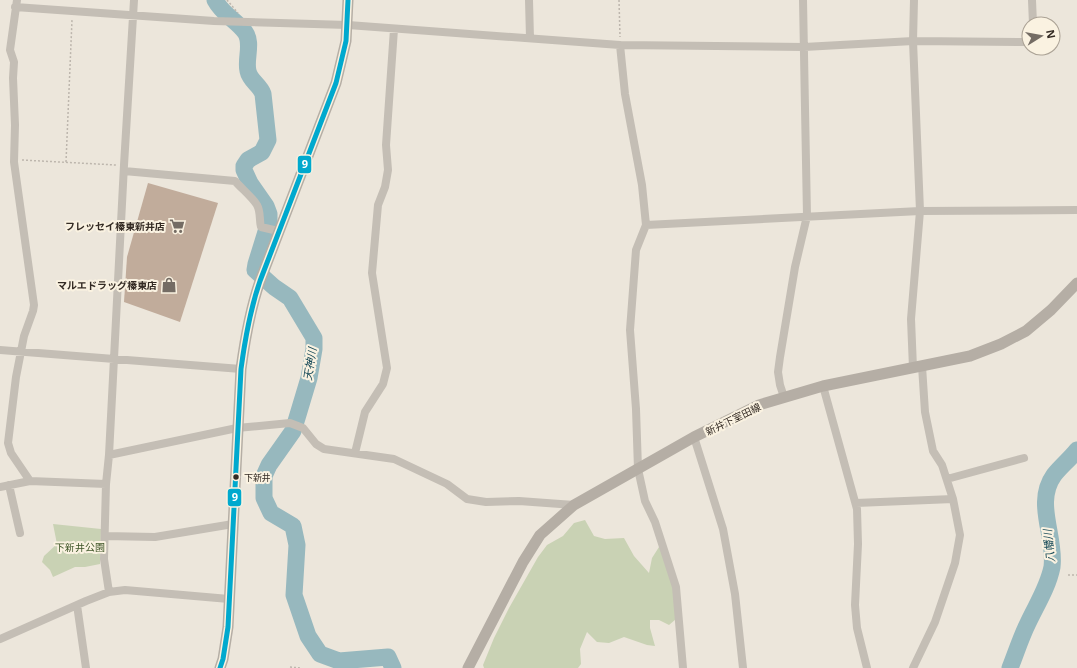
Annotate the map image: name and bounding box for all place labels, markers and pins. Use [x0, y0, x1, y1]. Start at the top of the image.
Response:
supermarket icon: フレッセイ榛東新井店 [168, 217, 186, 235]
place label: フレッセイ榛東新井店 [65, 219, 165, 233]
shop icon: マルエドラッグ榛東店 [160, 276, 178, 294]
place label: マルエドラッグ榛東店 [57, 278, 157, 292]
place label: 下新井 [244, 471, 271, 484]
marker: 下新井 [231, 472, 241, 482]

